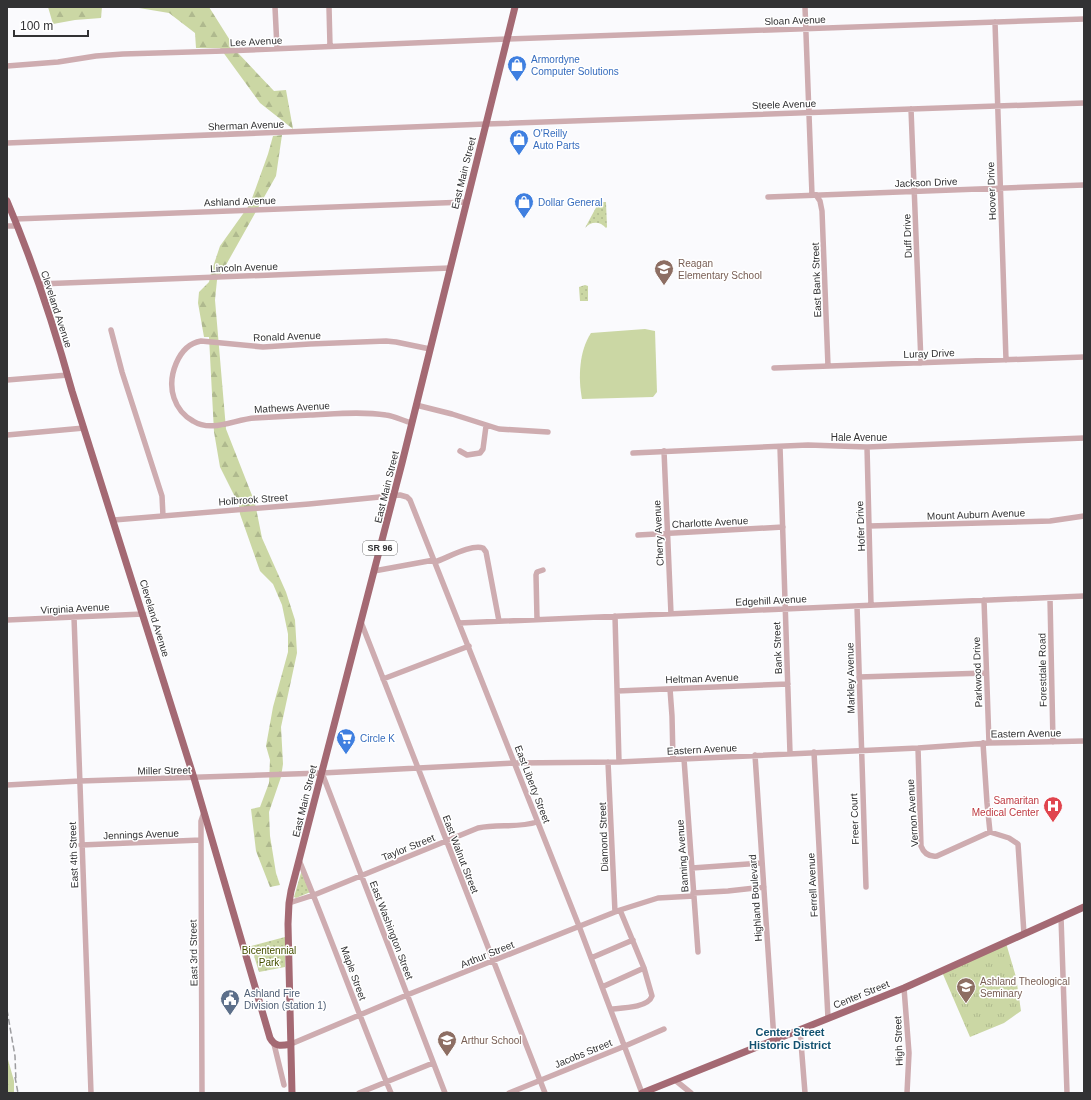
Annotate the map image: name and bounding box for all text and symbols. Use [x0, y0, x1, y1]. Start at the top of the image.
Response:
scale bar [14, 12, 88, 38]
street label: Sloan Avenue [764, 14, 826, 27]
text: 100 m [20, 19, 53, 33]
street label: Lee Avenue [229, 35, 283, 48]
shop icon: Armordyne Computer Solutions [506, 54, 528, 82]
place label: Armordyne Computer Solutions [531, 54, 619, 77]
street label: Steele Avenue [752, 98, 817, 111]
street label: Sherman Avenue [208, 119, 285, 132]
shop icon: O'Reilly Auto Parts [508, 128, 530, 156]
place label: O'Reilly Auto Parts [533, 128, 580, 151]
street label: East Main Street [449, 136, 478, 210]
street label: Hoover Drive [985, 161, 998, 220]
street label: Jackson Drive [894, 176, 958, 189]
shop icon: Dollar General [513, 191, 535, 219]
street label: Ashland Avenue [204, 195, 277, 208]
place label: Dollar General [538, 197, 602, 208]
street label: Duff Drive [901, 213, 914, 258]
street label: East Bank Street [810, 242, 823, 318]
school or university icon: Reagan Elementary School [653, 258, 675, 286]
place label: Reagan Elementary School [678, 258, 762, 281]
street label: Lincoln Avenue [210, 261, 278, 274]
street label: Cleveland Avenue [39, 269, 74, 350]
street label: Ronald Avenue [253, 330, 321, 343]
street label: Luray Drive [903, 347, 955, 360]
street label: Mathews Avenue [254, 400, 331, 415]
street label: Hale Avenue [831, 432, 888, 443]
street label: East Main Street [372, 450, 401, 524]
street label: Holbrook Street [218, 492, 288, 507]
street label: Cherry Avenue [651, 499, 666, 566]
street label: Hofer Drive [854, 500, 867, 551]
street label: Mount Auburn Avenue [927, 507, 1026, 522]
street label: Charlotte Avenue [672, 515, 749, 530]
road number: SR 96 [363, 541, 397, 555]
street label: Cleveland Avenue [138, 578, 172, 659]
street label: Edgehill Avenue [735, 593, 807, 608]
street label: Virginia Avenue [40, 601, 110, 616]
street label: Bank Street [771, 621, 784, 674]
street label: Forestdale Road [1036, 633, 1049, 707]
street label: Parkwood Drive [971, 636, 984, 707]
street label: Markley Avenue [844, 642, 857, 714]
street label: Heltman Avenue [665, 672, 739, 685]
supermarket icon: Circle K [335, 727, 357, 755]
street label: Eastern Avenue [991, 727, 1062, 740]
place label: Circle K [360, 733, 395, 744]
street label: Eastern Avenue [667, 742, 738, 757]
street label: East Liberty Street [513, 744, 552, 825]
street label: East Main Street [290, 764, 319, 838]
street label: Miller Street [137, 765, 191, 776]
street label: Vernon Avenue [905, 778, 920, 847]
street label: Freer Court [848, 793, 861, 845]
place label: Samaritan Medical Center [972, 795, 1040, 818]
hospital icon: Samaritan Medical Center [1042, 795, 1064, 823]
street label: Diamond Street [597, 802, 610, 872]
street label: East Walnut Street [441, 813, 481, 895]
street label: Banning Avenue [674, 819, 691, 893]
street label: East 4th Street [67, 822, 80, 888]
street label: Jennings Avenue [103, 828, 180, 841]
street label: Taylor Street [380, 832, 436, 863]
street label: Ferrell Avenue [805, 852, 820, 917]
street label: Highland Boulevard [747, 854, 764, 942]
street label: East Washington Street [368, 879, 416, 981]
street label: East 3rd Street [187, 919, 200, 986]
street label: Arthur Street [459, 939, 516, 970]
park label: Bicentennial Park [242, 945, 296, 968]
street label: Maple Street [339, 945, 368, 1002]
school or university icon: Ashland Theological Seminary [955, 976, 977, 1004]
place label: Ashland Theological Seminary [980, 976, 1070, 999]
street label: Center Street [832, 978, 891, 1011]
public building icon: Ashland Fire Division (station 1) [219, 988, 241, 1016]
place label: Ashland Fire Division (station 1) [244, 988, 326, 1011]
street label: High Street [892, 1016, 905, 1066]
district label: Center Street Historic District [749, 1026, 831, 1051]
school or university icon: Arthur School [436, 1029, 458, 1057]
place label: Arthur School [461, 1035, 522, 1046]
street label: Jacobs Street [553, 1037, 614, 1070]

